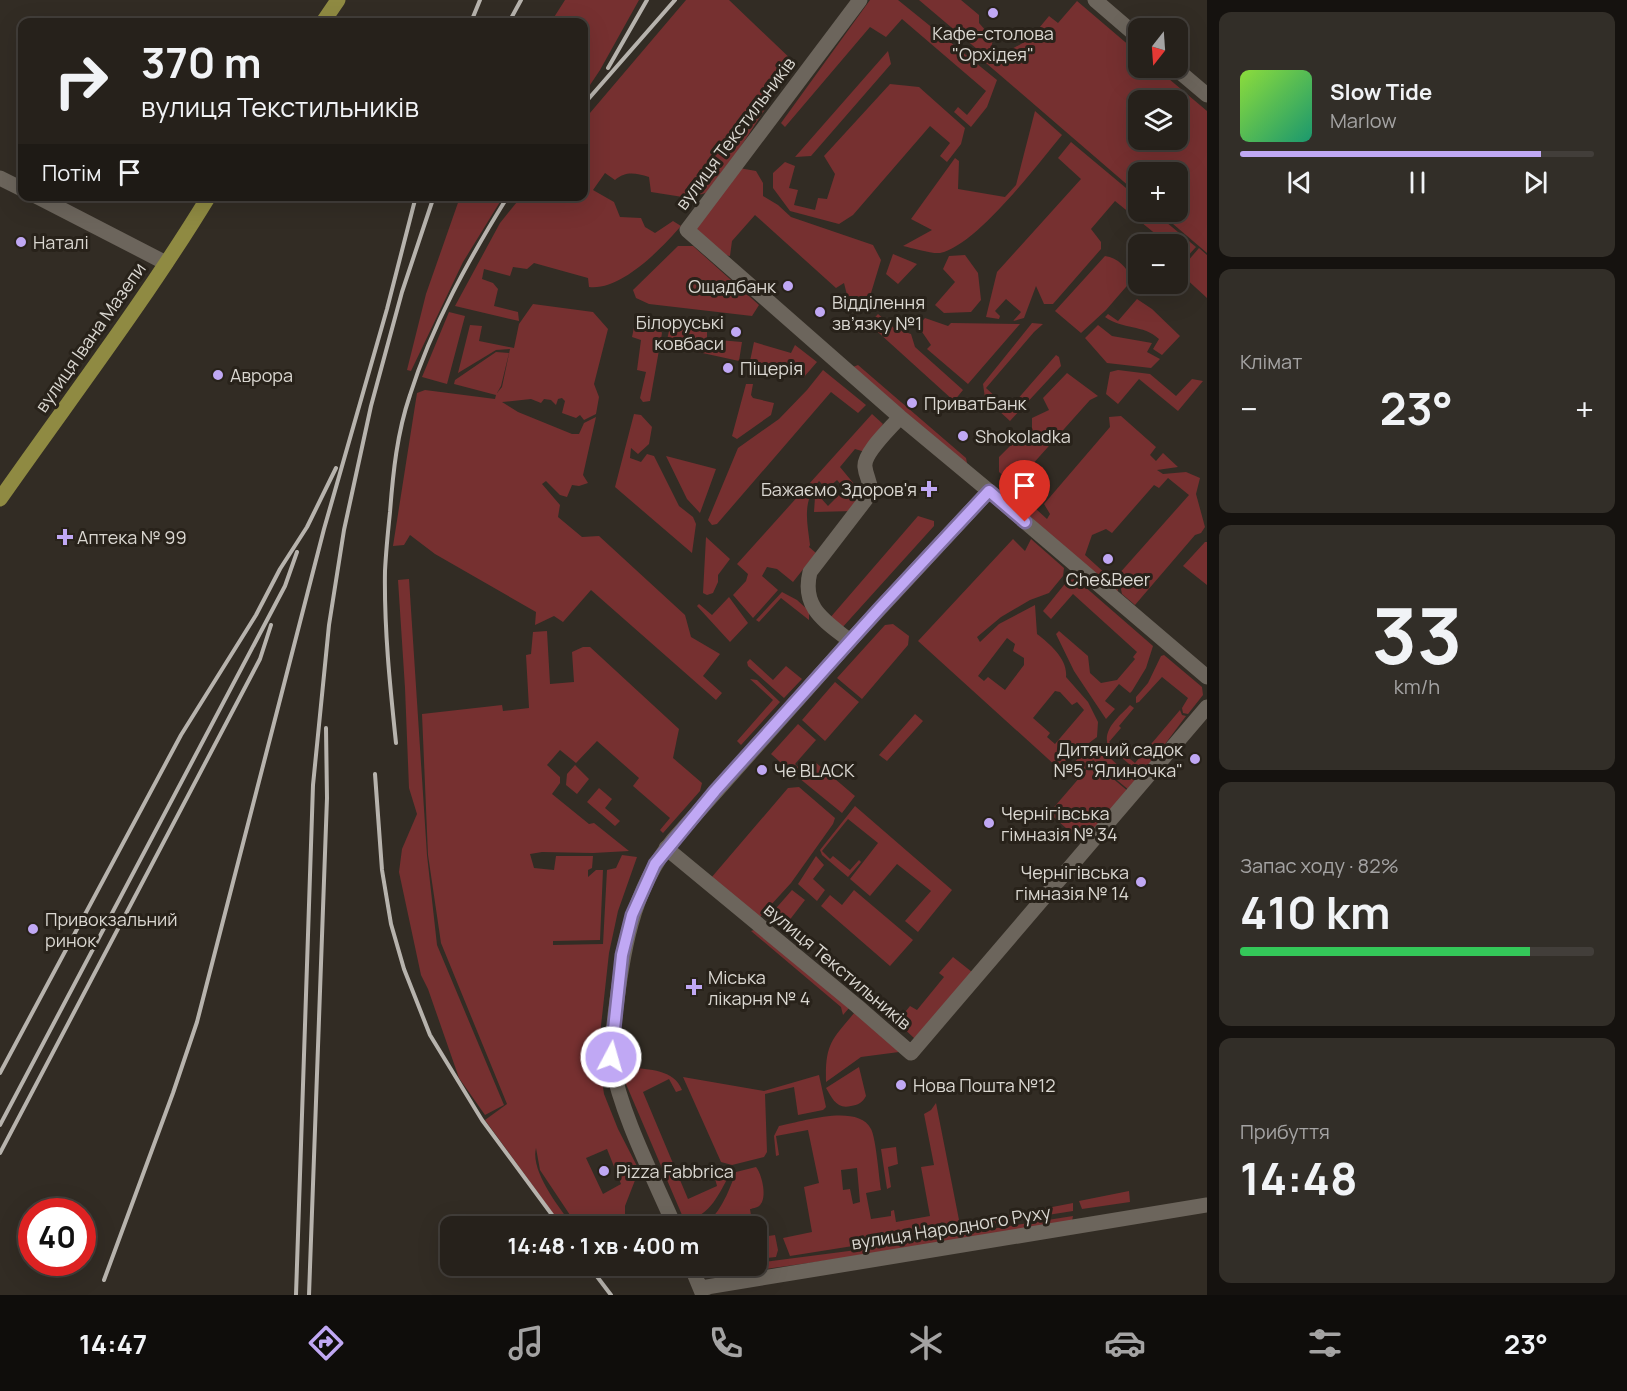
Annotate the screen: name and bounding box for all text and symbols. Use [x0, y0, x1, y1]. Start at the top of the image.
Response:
marker: Кафе-столова "Орхідея" [986, 6, 1000, 20]
north arrow [1128, 18, 1188, 78]
map controls [1128, 18, 1188, 294]
place label: Кафе-столова "Орхідея" [932, 21, 1054, 66]
text: 370 m [141, 33, 262, 91]
icon: right [42, 42, 120, 120]
street label: вулиця Текстильників [670, 52, 801, 214]
text: Slow Tide [1330, 77, 1432, 107]
text: вулиця Текстильників [141, 88, 419, 125]
button: layers [1128, 90, 1188, 150]
text: Marlow [1330, 107, 1397, 134]
icon: arrive [113, 156, 146, 189]
text: Потім [42, 158, 101, 188]
button: + [1128, 162, 1188, 222]
icon: previous [1283, 166, 1316, 199]
icon: pause [1401, 166, 1434, 199]
icon: next [1519, 166, 1552, 199]
place label: Наталі [33, 230, 89, 254]
button: − [1128, 234, 1188, 294]
marker: Наталі [14, 235, 28, 249]
street label: вулиця Івана Мазепи [29, 257, 151, 417]
place label: Ощадбанк [688, 274, 777, 298]
marker: Ощадбанк [781, 279, 795, 293]
place label: Відділення зв’язку №1 [832, 290, 925, 335]
marker: Відділення зв’язку №1 [813, 305, 827, 319]
place label: Білоруські ковбаси [636, 310, 724, 355]
marker: Білоруські ковбаси [729, 325, 743, 339]
text: Клімат [1240, 348, 1302, 375]
place label: Піцерія [740, 356, 803, 380]
marker: Піцерія [721, 361, 735, 375]
place label: Аврора [230, 363, 293, 387]
marker: Аврора [211, 368, 225, 382]
text: 23° [1380, 377, 1453, 439]
text: − [1240, 386, 1258, 431]
text: + [1575, 386, 1594, 431]
place label: ПриватБанк [924, 391, 1028, 415]
marker: ПриватБанк [905, 396, 919, 410]
place label: Shokoladka [975, 424, 1071, 448]
marker: Shokoladka [956, 429, 970, 443]
pin [999, 460, 1050, 522]
icon: arrive [1008, 469, 1041, 502]
place label: Бажаємо Здоров'я [761, 477, 917, 501]
marker: Бажаємо Здоров'я [922, 482, 936, 496]
place label: Аптека № 99 [77, 525, 187, 549]
marker: Аптека № 99 [58, 530, 72, 544]
marker: Che&Beer [1101, 552, 1115, 566]
place label: Che&Beer [1066, 567, 1151, 591]
text: 33 [1372, 581, 1462, 687]
text: km/h [1394, 673, 1440, 700]
place label: Дитячий садок №5 "Ялиночка" [1053, 737, 1184, 782]
marker: Дитячий садок №5 "Ялиночка" [1188, 752, 1202, 766]
place label: Че BLACK [774, 758, 855, 782]
marker: Че BLACK [755, 763, 769, 777]
place label: Чернігівська гімназія № 34 [1001, 801, 1118, 846]
marker: Чернігівська гімназія № 34 [982, 816, 996, 830]
text: Запас ходу · 82% [1240, 852, 1399, 879]
place label: Чернігівська гімназія № 14 [1015, 860, 1129, 905]
marker: Чернігівська гімназія № 14 [1134, 875, 1148, 889]
text: 410 km [1240, 881, 1390, 943]
street label: вулиця Текстильників [759, 897, 917, 1035]
place label: Привокзальний ринок [45, 907, 178, 952]
marker: Привокзальний ринок [26, 922, 40, 936]
place label: Міська лікарня № 4 [708, 965, 810, 1010]
marker: Міська лікарня № 4 [685, 978, 703, 996]
position arrow [579, 1025, 643, 1089]
place label: Нова Пошта №12 [913, 1073, 1056, 1097]
marker: Нова Пошта №12 [894, 1078, 908, 1092]
text: Прибуття [1240, 1118, 1330, 1145]
text: 14:48 [1240, 1147, 1357, 1209]
place label: Pizza Fabbrica [616, 1159, 734, 1183]
marker: Pizza Fabbrica [597, 1164, 611, 1178]
speed limit sign: 40 [18, 1198, 96, 1276]
street label: вулиця Народного Руху [850, 1199, 1053, 1255]
text: 14:48 · 1 хв · 400 m [508, 1231, 699, 1261]
icon: directions [305, 1322, 347, 1364]
icon: music [505, 1322, 547, 1364]
icon: phone [705, 1322, 747, 1364]
icon: climate [905, 1322, 947, 1364]
icon: car [1104, 1322, 1146, 1364]
icon: filters [1304, 1322, 1346, 1364]
text: 14:47 [79, 1325, 147, 1362]
text: 23° [1504, 1325, 1548, 1362]

